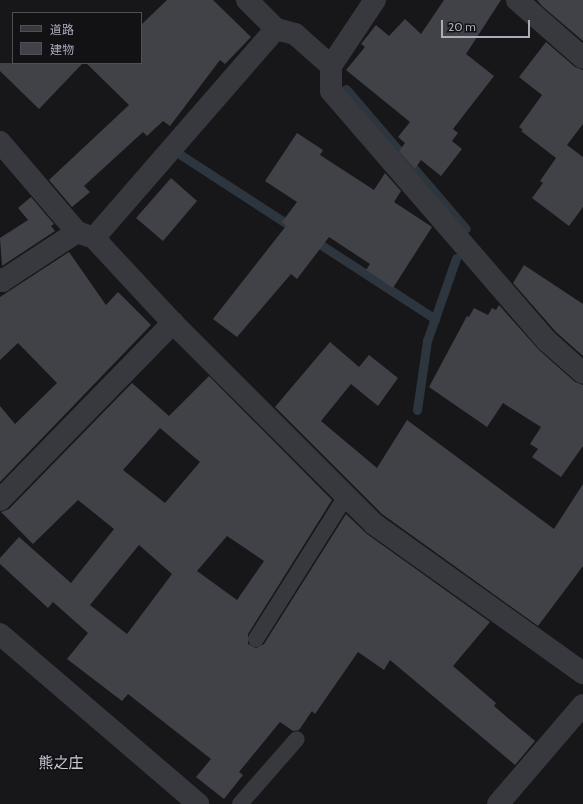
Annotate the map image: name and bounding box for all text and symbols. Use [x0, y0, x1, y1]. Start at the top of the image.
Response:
legend [12, 12, 142, 64]
scale bar [443, 12, 532, 38]
text: 20 m [448, 19, 476, 34]
text: 道路 [50, 22, 74, 37]
text: 建物 [50, 42, 74, 57]
district label: 熊之庄 [39, 755, 83, 773]

